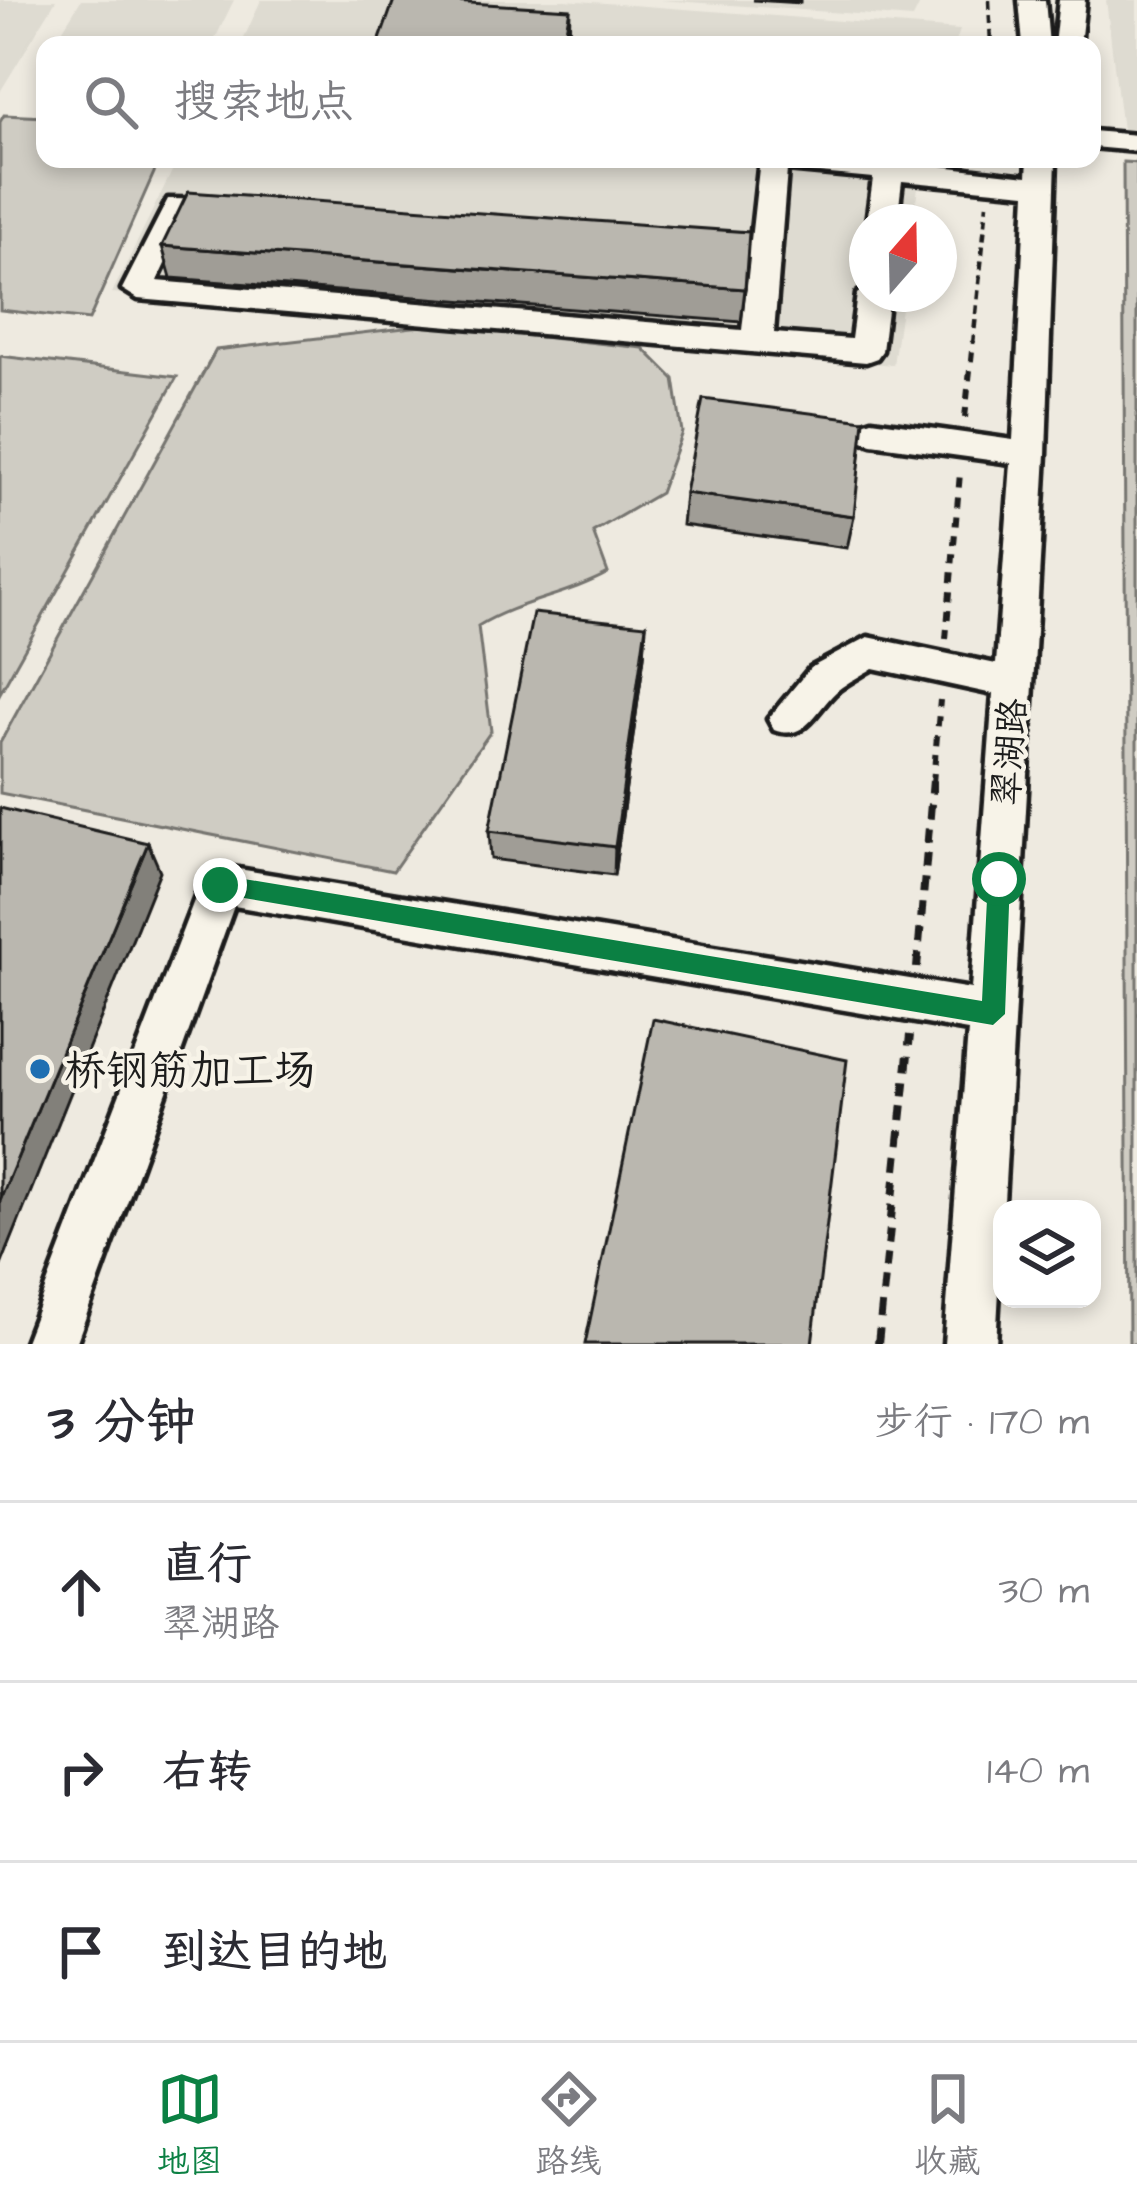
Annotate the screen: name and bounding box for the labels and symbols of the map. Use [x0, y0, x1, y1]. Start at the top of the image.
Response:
north arrow [849, 204, 957, 312]
street label: 翠湖路 [981, 697, 1040, 808]
route start [972, 852, 1026, 906]
route end [193, 858, 247, 912]
place label: 桥钢筋加工场 [64, 1043, 316, 1101]
marker: 桥钢筋加工场 [27, 1056, 53, 1082]

